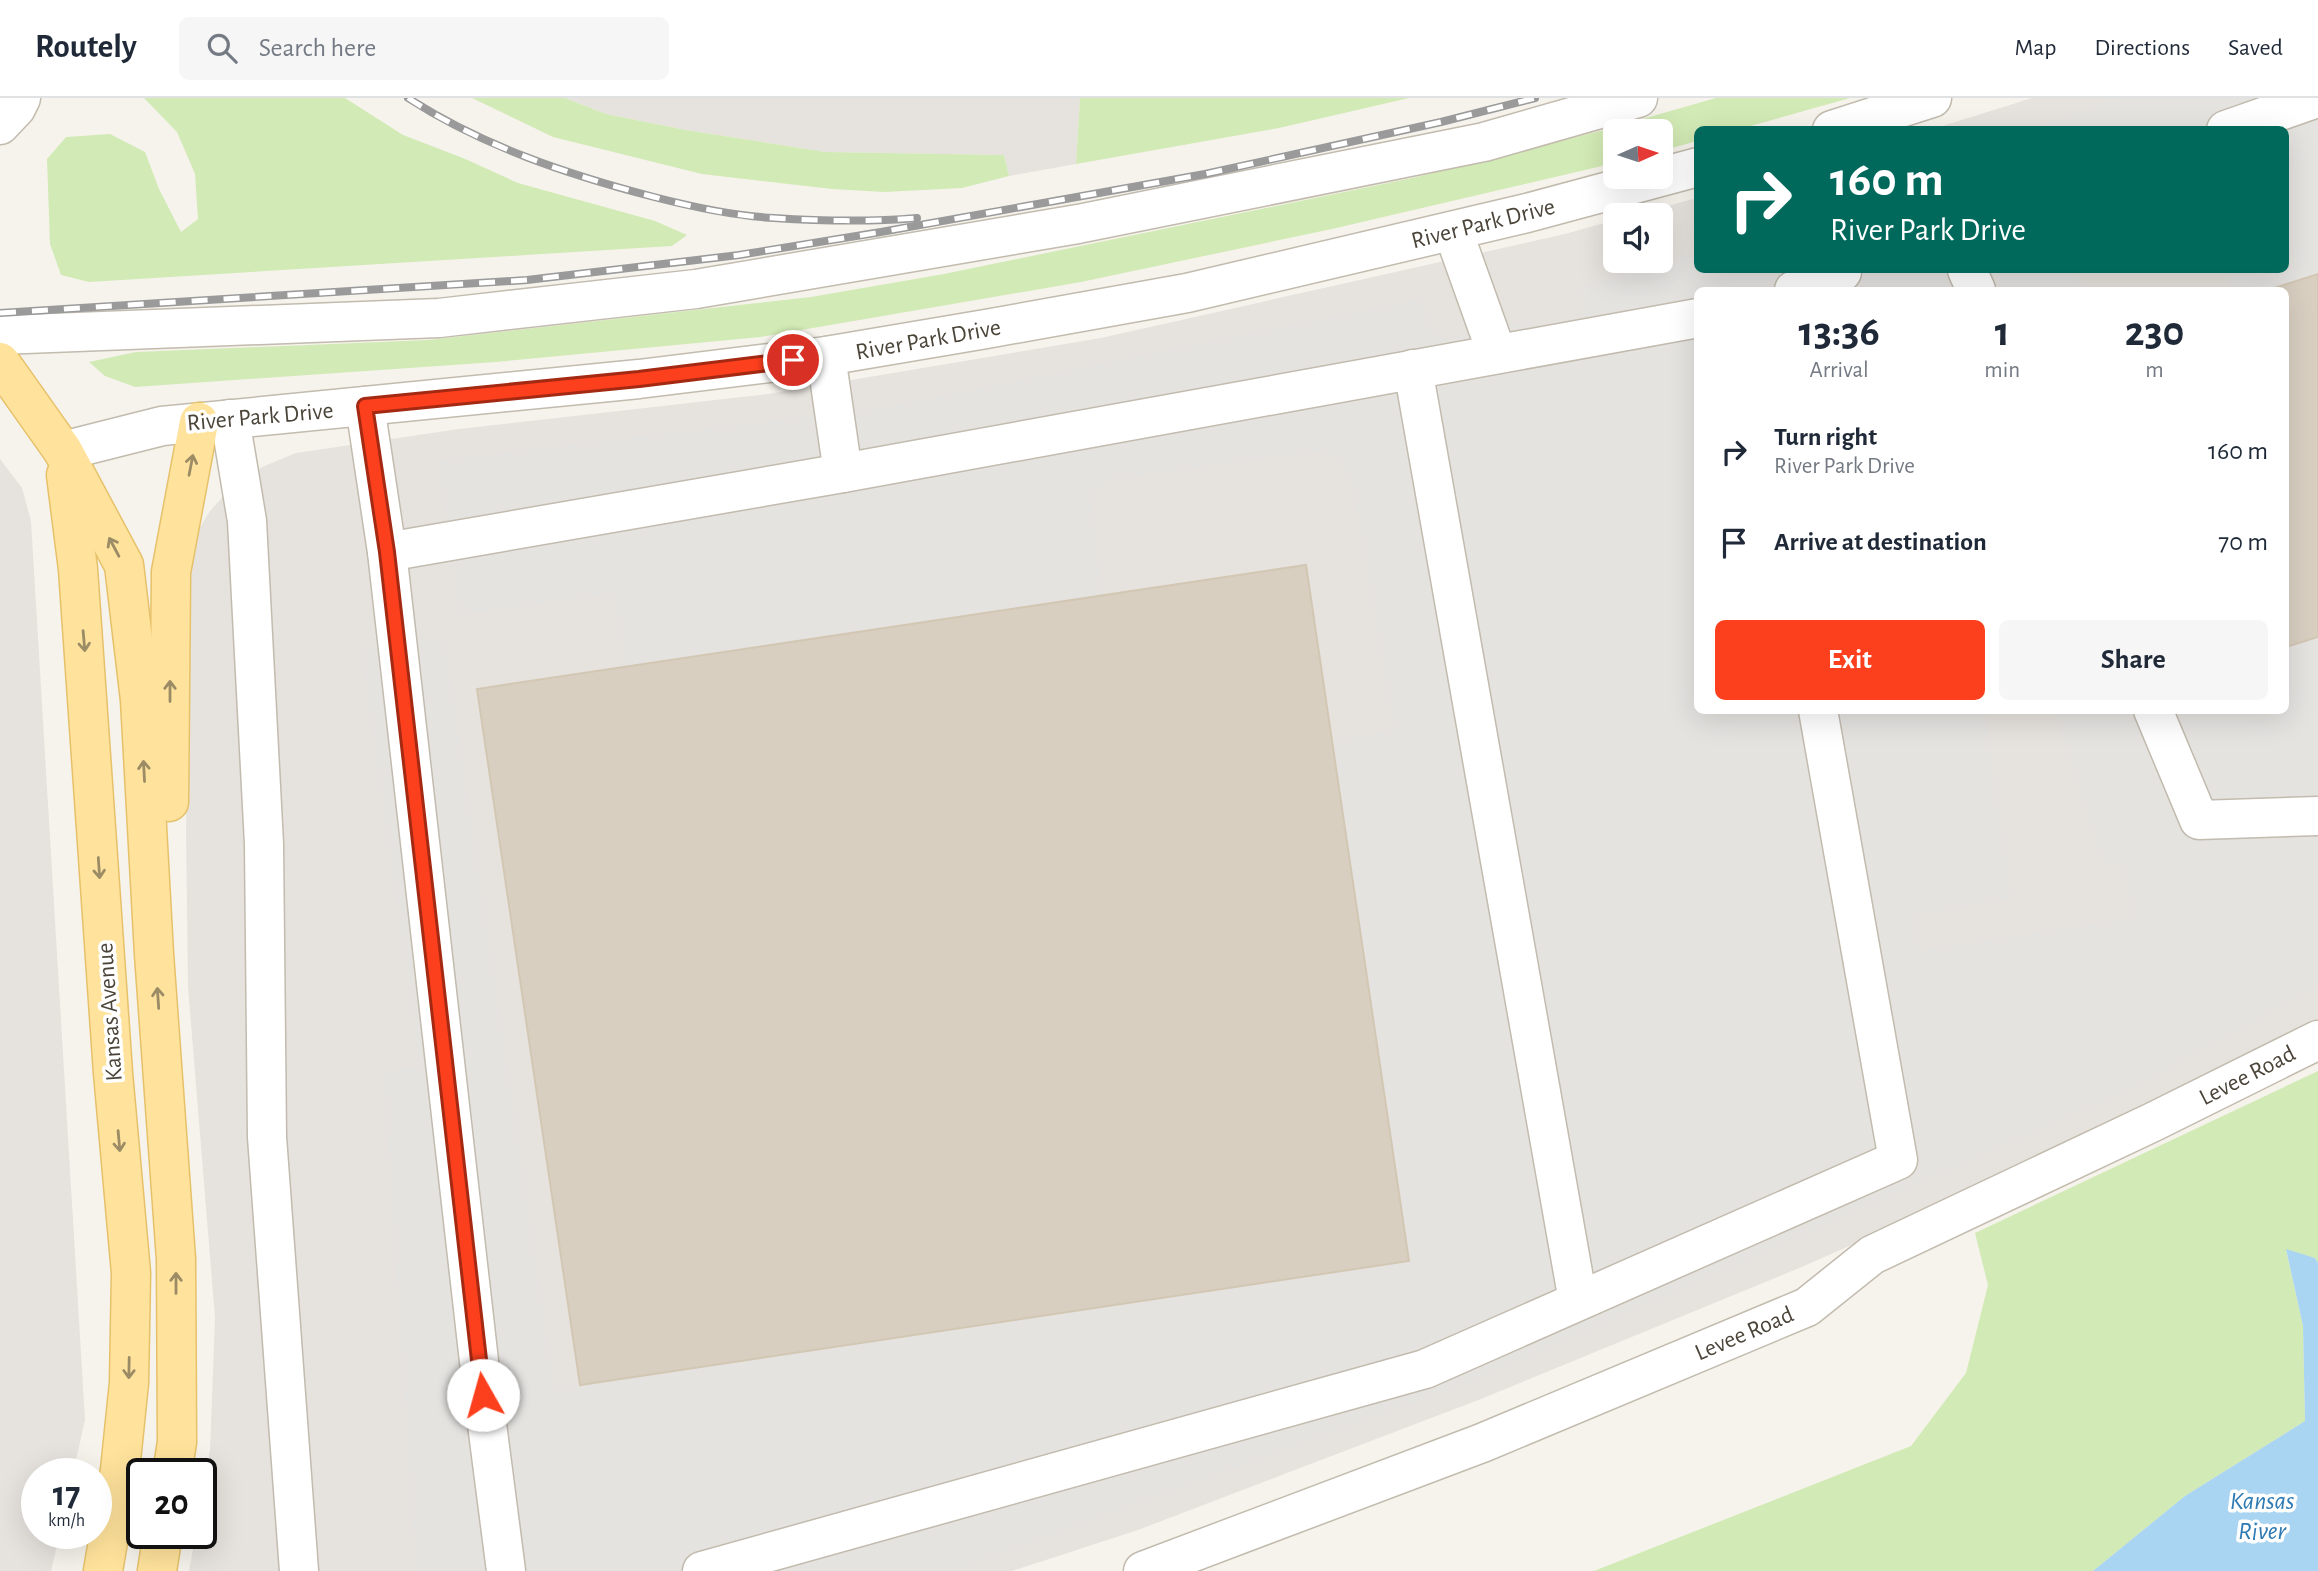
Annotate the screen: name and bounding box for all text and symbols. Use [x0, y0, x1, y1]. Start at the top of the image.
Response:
search box [179, 17, 669, 80]
icon: search [203, 29, 241, 67]
text: Routely [35, 31, 137, 64]
text: Search here [259, 35, 376, 61]
text: Map [2014, 36, 2056, 60]
text: Directions [2094, 36, 2190, 60]
text: Saved [2228, 36, 2283, 60]
north arrow [1603, 119, 1673, 189]
map controls [1603, 119, 1673, 273]
icon: right [1715, 154, 1806, 245]
text: 160 m [1830, 156, 1944, 205]
street label: River Park Drive [1409, 195, 1557, 253]
button: sound [1603, 203, 1673, 273]
text: River Park Drive [1830, 214, 2026, 246]
text: 13:36 [1799, 311, 1880, 353]
text: 1 [1995, 311, 2010, 353]
text: 230 [2125, 311, 2184, 353]
street label: River Park Drive [854, 315, 1003, 365]
pin [763, 330, 823, 390]
icon: arrive [774, 341, 812, 379]
text: Arrival [1810, 359, 1869, 382]
text: min [1984, 359, 2020, 382]
text: m [2145, 359, 2164, 382]
street label: River Park Drive [186, 399, 334, 435]
text: Turn right [1774, 424, 1877, 450]
icon: right [1715, 433, 1753, 471]
text: 160 m [2208, 438, 2268, 464]
one-way arrow [185, 454, 199, 477]
text: River Park Drive [1774, 455, 1915, 478]
icon: arrive [1715, 524, 1753, 562]
text: Arrive at destination [1774, 529, 1987, 555]
text: 70 m [2218, 529, 2268, 555]
one-way arrow [107, 537, 121, 557]
button: Exit [1715, 620, 1985, 700]
button: Share [1999, 620, 2268, 700]
one-way arrow [78, 629, 91, 652]
one-way arrow [163, 679, 177, 702]
one-way arrow [137, 760, 150, 782]
one-way arrow [93, 856, 106, 879]
street label: Kansas Avenue [93, 942, 127, 1082]
one-way arrow [151, 987, 164, 1010]
street label: Levee Road [2196, 1042, 2299, 1110]
one-way arrow [113, 1129, 126, 1152]
one-way arrow [169, 1272, 183, 1295]
street label: Levee Road [1692, 1302, 1797, 1365]
one-way arrow [122, 1356, 136, 1379]
position arrow [446, 1358, 520, 1432]
speed limit sign: 20 [126, 1458, 217, 1549]
text: 17 [53, 1477, 80, 1512]
water label: Kansas River [2230, 1488, 2294, 1544]
text: km/h [48, 1512, 85, 1530]

